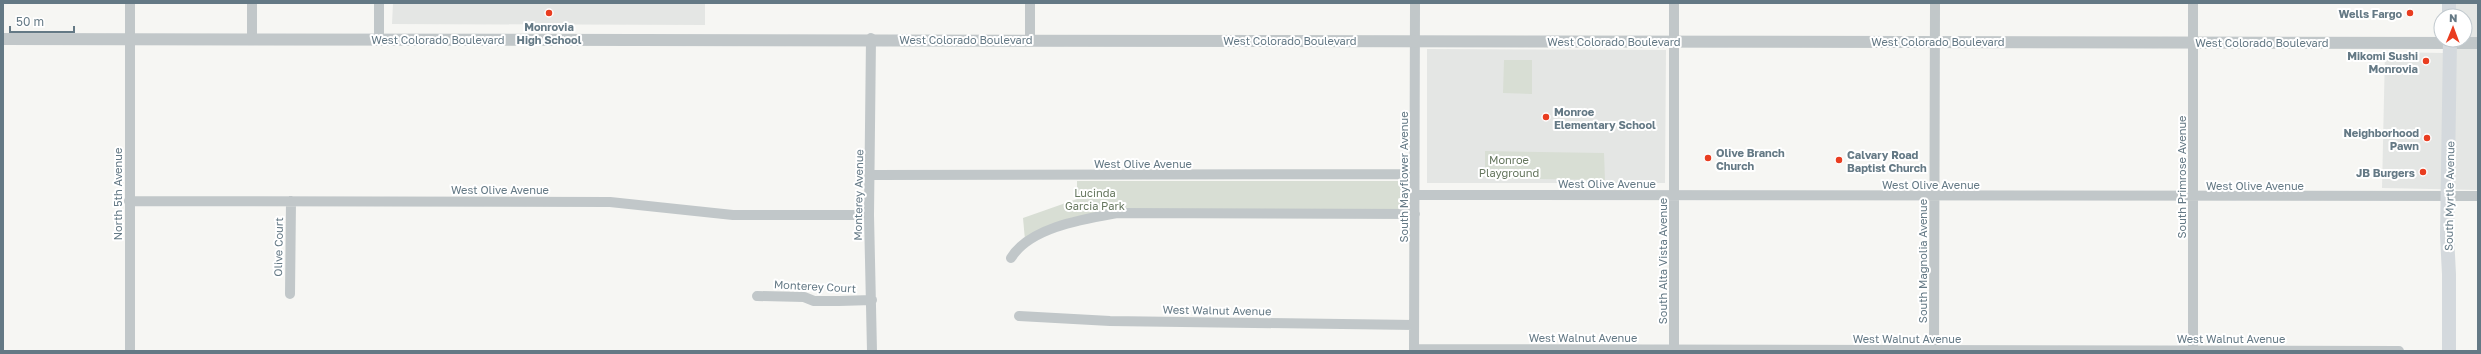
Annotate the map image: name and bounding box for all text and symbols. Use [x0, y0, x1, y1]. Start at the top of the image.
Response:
place label: Wells Fargo [2339, 7, 2402, 20]
scale bar [10, 8, 74, 34]
marker: Monrovia High School [544, 8, 554, 18]
marker: Wells Fargo [2405, 8, 2415, 18]
north arrow [2433, 8, 2473, 48]
text: N [2449, 11, 2457, 24]
text: 50 m [16, 14, 44, 29]
place label: Monrovia High School [517, 20, 582, 46]
street label: West Colorado Boulevard [371, 33, 505, 46]
street label: West Colorado Boulevard [899, 33, 1033, 46]
street label: West Colorado Boulevard [1223, 34, 1357, 47]
street label: West Colorado Boulevard [1547, 35, 1681, 48]
street label: West Colorado Boulevard [1871, 35, 2005, 48]
street label: West Colorado Boulevard [2195, 36, 2329, 49]
place label: Mikomi Sushi Monrovia [2347, 49, 2418, 75]
marker: Mikomi Sushi Monrovia [2421, 56, 2431, 66]
place label: Monroe Elementary School [1554, 105, 1656, 131]
street label: South Mayflower Avenue [1397, 111, 1410, 243]
marker: Monroe Elementary School [1541, 112, 1551, 122]
street label: South Primrose Avenue [2175, 116, 2188, 238]
place label: Neighborhood Pawn [2343, 126, 2419, 152]
marker: Neighborhood Pawn [2422, 133, 2432, 143]
street label: South Myrtle Avenue [2442, 141, 2456, 251]
place label: Olive Branch Church [1716, 146, 1785, 172]
street label: North 5th Avenue [111, 148, 124, 240]
place label: Calvary Road Baptist Church [1847, 148, 1927, 174]
street label: Monterey Avenue [851, 149, 865, 241]
park label: Monroe Playground [1479, 153, 1539, 179]
marker: Olive Branch Church [1703, 153, 1713, 163]
marker: Calvary Road Baptist Church [1834, 155, 1844, 165]
street label: West Olive Avenue [1094, 157, 1192, 170]
place label: JB Burgers [2356, 166, 2415, 179]
marker: JB Burgers [2418, 167, 2428, 177]
street label: West Olive Avenue [1558, 177, 1656, 190]
street label: West Olive Avenue [1882, 178, 1980, 191]
street label: West Olive Avenue [2206, 179, 2304, 192]
street label: West Olive Avenue [451, 183, 549, 196]
park label: Lucinda Garcia Park [1065, 186, 1125, 212]
street label: South Alta Vista Avenue [1656, 198, 1669, 324]
street label: South Magnolia Avenue [1916, 199, 1929, 323]
street label: Olive Court [271, 217, 285, 277]
street label: Monterey Court [774, 277, 856, 295]
street label: West Walnut Avenue [1163, 303, 1271, 317]
street label: West Walnut Avenue [1529, 331, 1637, 344]
street label: West Walnut Avenue [1853, 332, 1961, 345]
street label: West Walnut Avenue [2177, 332, 2285, 345]

